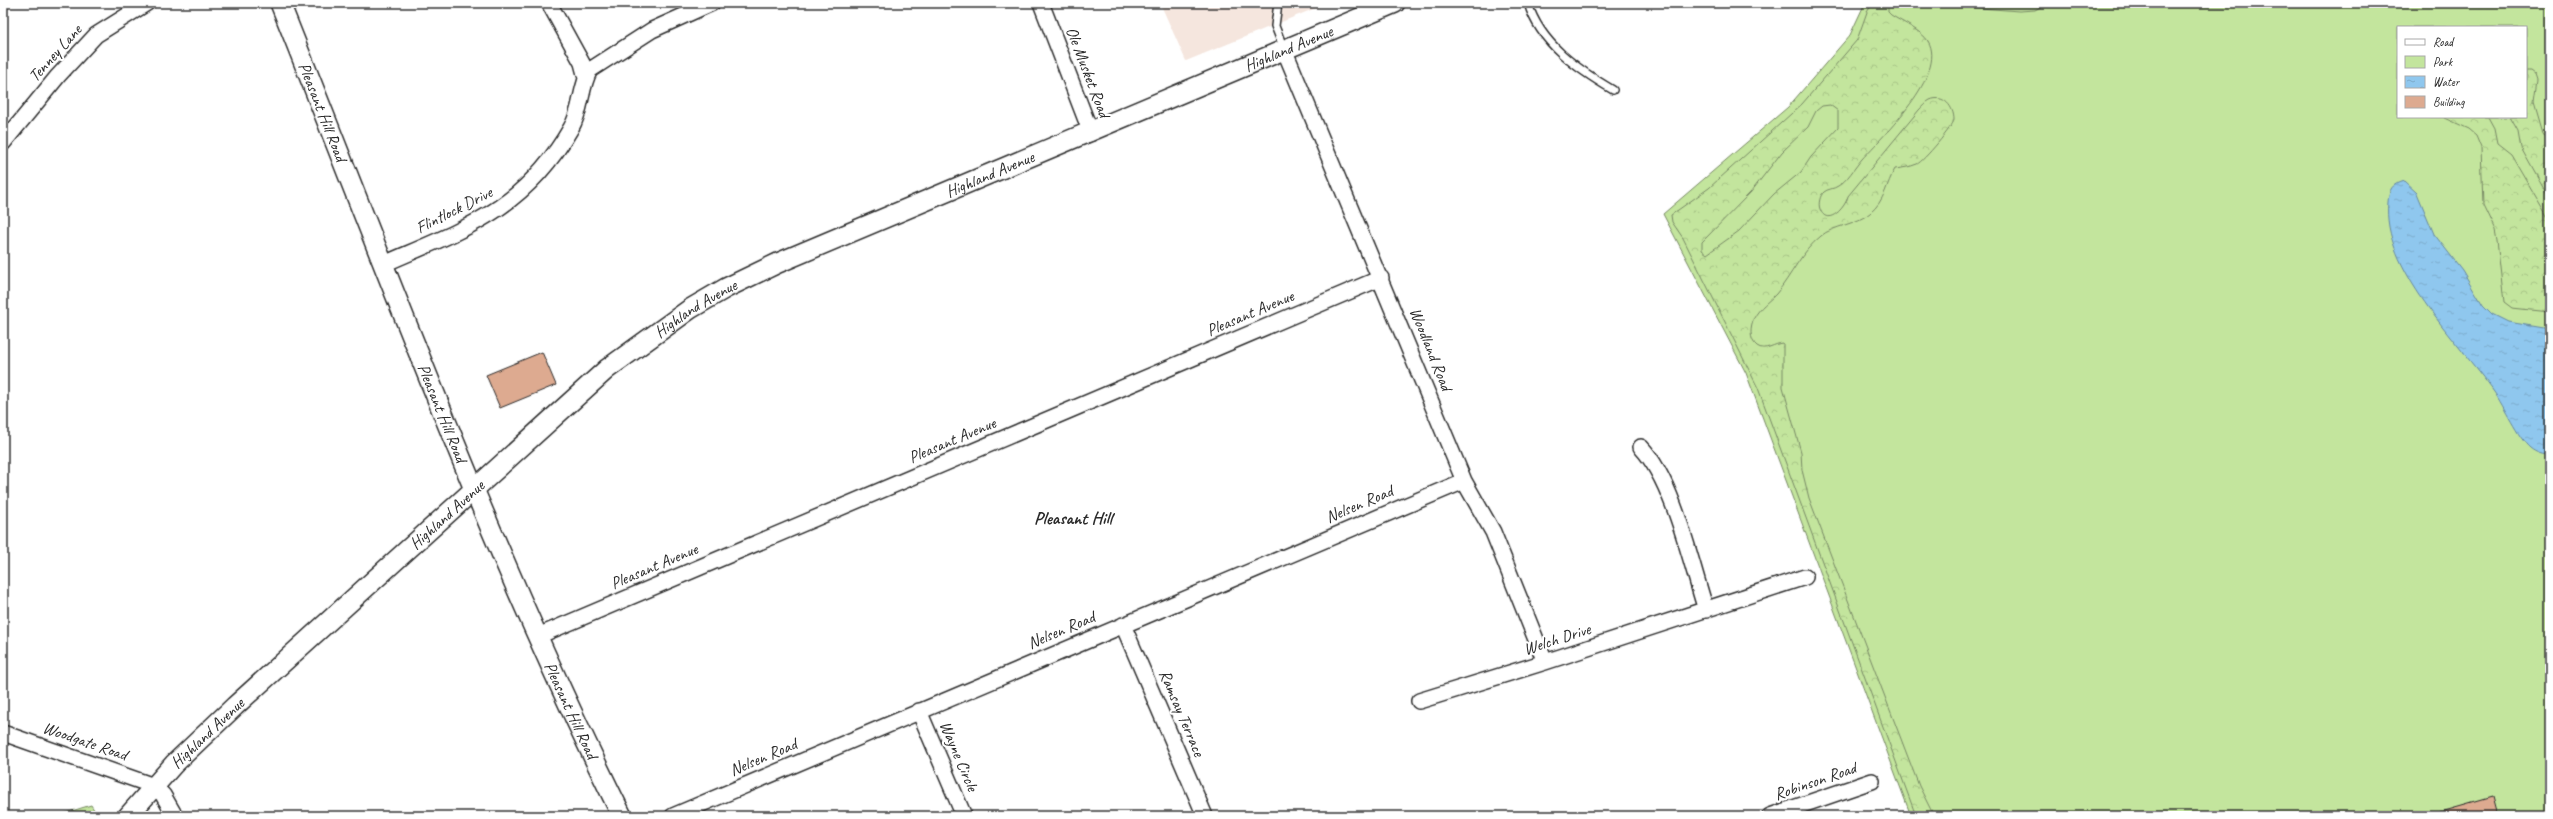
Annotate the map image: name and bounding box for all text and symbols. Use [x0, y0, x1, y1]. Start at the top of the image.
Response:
street label: Tenney Lane [24, 19, 87, 86]
street label: Highland Avenue [1241, 20, 1337, 76]
street label: Ole Musket Road [1061, 24, 1116, 123]
legend [2397, 26, 2527, 118]
text: Road [2433, 34, 2455, 50]
text: Park [2433, 54, 2454, 70]
street label: Pleasant Hill Road [294, 59, 353, 166]
text: Water [2433, 74, 2461, 90]
text: Building [2433, 94, 2465, 110]
street label: Highland Avenue [942, 145, 1038, 202]
street label: Flintlock Drive [412, 181, 497, 238]
street label: Highland Avenue [650, 273, 741, 342]
street label: Pleasant Avenue [1203, 285, 1298, 341]
street label: Woodland Road [1405, 304, 1458, 397]
street label: Pleasant Hill Road [413, 361, 473, 467]
street label: Pleasant Avenue [905, 412, 1000, 468]
street label: Highland Avenue [405, 474, 489, 554]
street label: Nelsen Road [1322, 480, 1398, 528]
district label: Pleasant Hill [1034, 507, 1116, 529]
street label: Pleasant Avenue [607, 538, 702, 594]
street label: Nelsen Road [1024, 606, 1100, 654]
street label: Welch Drive [1521, 618, 1595, 660]
street label: Pleasant Hill Road [540, 658, 604, 764]
street label: Ramsay Terrace [1154, 666, 1210, 761]
street label: Highland Avenue [166, 692, 249, 773]
street label: Woodgate Road [40, 717, 132, 766]
street label: Wayne Circle [935, 718, 984, 796]
street label: Nelsen Road [726, 733, 802, 781]
street label: Robinson Road [1771, 756, 1862, 805]

